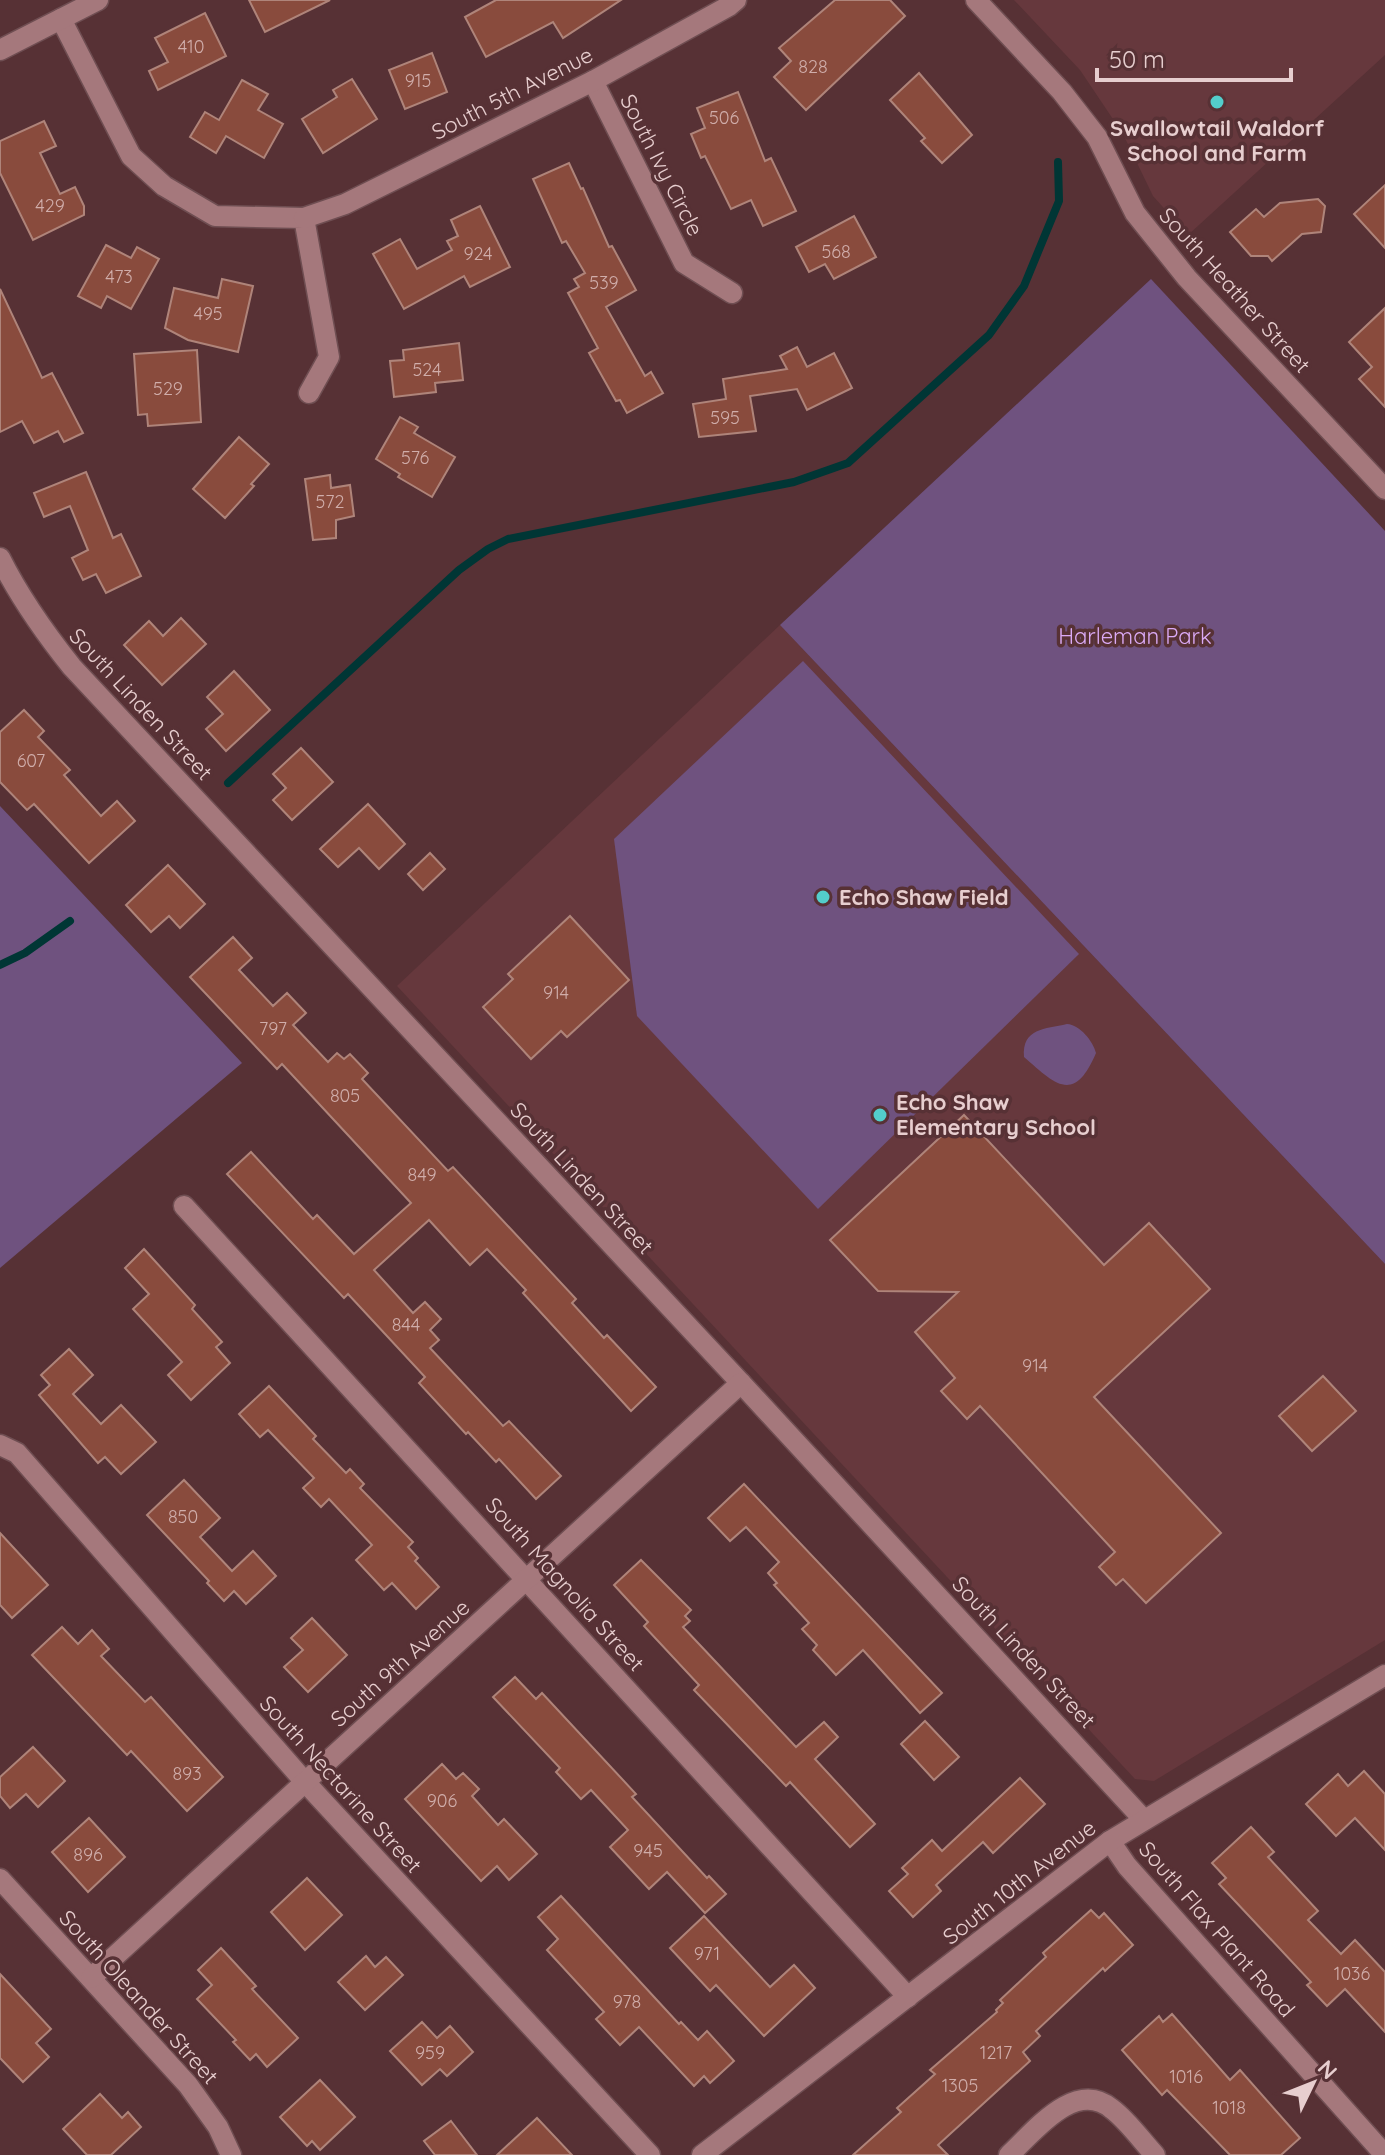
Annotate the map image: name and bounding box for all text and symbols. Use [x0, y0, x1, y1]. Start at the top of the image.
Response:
scale bar [1097, 32, 1291, 82]
house number: 410 [178, 35, 204, 58]
street label: South 5th Avenue [427, 40, 597, 146]
text: 50 m [1109, 44, 1165, 74]
house number: 828 [798, 55, 828, 78]
house number: 915 [405, 69, 431, 92]
street label: South Ivy Circle [614, 89, 710, 241]
marker: Swallowtail Waldorf School and Farm [1208, 93, 1226, 111]
house number: 506 [709, 106, 739, 129]
place label: Swallowtail Waldorf School and Farm [1110, 114, 1324, 167]
house number: 429 [35, 194, 65, 217]
street label: South Heather Street [1153, 202, 1317, 378]
house number: 568 [821, 240, 851, 263]
house number: 924 [463, 242, 493, 265]
house number: 473 [105, 265, 133, 288]
house number: 539 [589, 271, 619, 294]
house number: 495 [194, 302, 222, 325]
house number: 524 [413, 358, 442, 381]
house number: 529 [153, 377, 183, 400]
house number: 595 [710, 406, 740, 429]
house number: 576 [401, 446, 429, 469]
house number: 572 [315, 490, 345, 513]
street label: South Linden Street [63, 622, 219, 786]
park label: Harleman Park [1058, 622, 1212, 650]
house number: 607 [17, 749, 45, 772]
place label: Echo Shaw Field [839, 883, 1009, 911]
marker: Echo Shaw Field [814, 888, 832, 906]
house number: 914 [543, 981, 569, 1004]
house number: 797 [259, 1017, 287, 1040]
house number: 805 [330, 1084, 360, 1107]
place label: Echo Shaw Elementary School [896, 1088, 1096, 1141]
street label: South Linden Street [504, 1096, 660, 1260]
marker: Echo Shaw Elementary School [871, 1106, 889, 1124]
house number: 849 [408, 1163, 436, 1186]
house number: 844 [392, 1313, 420, 1336]
house number: 914 [1022, 1354, 1048, 1377]
street label: South Magnolia Street [479, 1491, 651, 1677]
house number: 850 [168, 1505, 198, 1528]
street label: South Linden Street [946, 1570, 1102, 1734]
street label: South 9th Avenue [325, 1593, 475, 1733]
street label: South Nectarine Street [254, 1689, 428, 1879]
house number: 893 [172, 1762, 202, 1785]
house number: 906 [427, 1789, 458, 1812]
street label: South 10th Avenue [937, 1814, 1101, 1950]
street label: South Flax Plant Road [1133, 1835, 1301, 2023]
house number: 945 [633, 1839, 663, 1862]
house number: 896 [73, 1843, 103, 1866]
street label: South Oleander Street [53, 1904, 225, 2090]
house number: 971 [694, 1942, 720, 1965]
house number: 1036 [1334, 1962, 1371, 1985]
house number: 978 [613, 1990, 641, 2013]
house number: 959 [415, 2041, 445, 2064]
house number: 1217 [980, 2041, 1012, 2064]
north arrow [1273, 2043, 1353, 2123]
text: N [1312, 2054, 1343, 2085]
house number: 1016 [1169, 2065, 1203, 2088]
house number: 1305 [942, 2074, 978, 2097]
house number: 1018 [1212, 2096, 1246, 2119]

